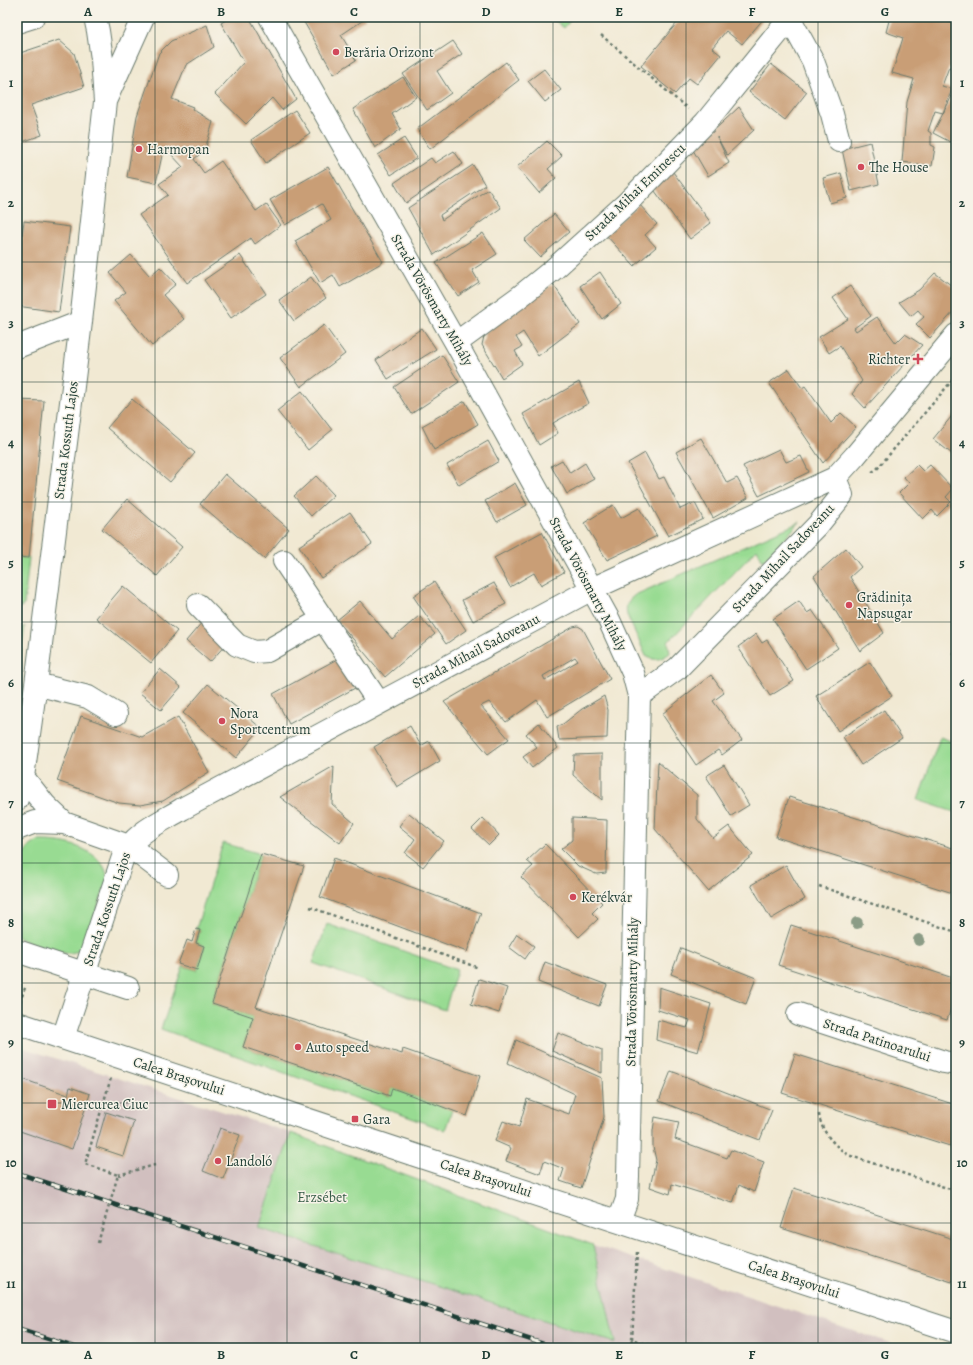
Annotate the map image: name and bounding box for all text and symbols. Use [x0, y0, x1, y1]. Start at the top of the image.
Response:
text: A [83, 3, 93, 20]
text: B [217, 3, 225, 20]
text: C [350, 3, 358, 20]
text: D [481, 3, 491, 20]
text: E [615, 3, 623, 20]
text: F [749, 3, 756, 20]
text: G [881, 3, 889, 20]
place label: Berăria Orizont [344, 43, 434, 62]
marker: Berăria Orizont [331, 47, 341, 57]
text: 1 [9, 74, 14, 91]
text: 1 [960, 74, 965, 91]
street label: Strada Mihai Eminescu [580, 139, 690, 245]
place label: Harmopan [147, 140, 210, 159]
marker: Harmopan [134, 144, 144, 154]
place label: The House [869, 158, 929, 177]
marker: The House [856, 162, 866, 172]
text: 2 [8, 194, 15, 211]
text: 2 [959, 194, 966, 211]
street label: Strada Vörösmarty Mihály [386, 231, 478, 370]
text: 3 [8, 314, 14, 331]
text: 3 [959, 314, 965, 331]
place label: Richter [868, 350, 911, 369]
marker: Richter [913, 354, 923, 364]
street label: Strada Kossuth Lajos [49, 380, 83, 500]
text: 4 [8, 434, 14, 451]
text: 4 [959, 434, 965, 451]
street label: Strada Mihail Sadoveanu [727, 499, 839, 617]
street label: Strada Vörösmarty Mihály [545, 514, 632, 655]
text: 5 [8, 554, 14, 571]
text: 5 [959, 554, 965, 571]
place label: Grădinița Napsugar [857, 588, 913, 623]
marker: Grădinița Napsugar [844, 600, 854, 610]
street label: Strada Mihail Sadoveanu [409, 609, 544, 693]
text: 6 [8, 674, 14, 691]
text: 6 [959, 674, 965, 691]
place label: Nora Sportcentrum [230, 704, 311, 739]
marker: Nora Sportcentrum [217, 716, 227, 726]
text: 7 [8, 794, 14, 811]
text: 7 [959, 794, 965, 811]
street label: Strada Kossuth Lajos [79, 849, 135, 969]
place label: Kerékvár [581, 888, 633, 907]
marker: Kerékvár [568, 892, 578, 902]
text: 8 [8, 914, 14, 931]
text: 8 [959, 914, 965, 931]
street label: Strada Vörösmarty Mihály [621, 916, 643, 1067]
street label: Strada Patinoarului [821, 1014, 933, 1066]
text: 9 [8, 1034, 14, 1051]
text: 9 [959, 1034, 965, 1051]
place label: Auto speed [305, 1038, 369, 1057]
marker: Auto speed [293, 1042, 303, 1052]
street label: Calea Brașovului [131, 1052, 227, 1100]
place label: Miercurea Ciuc [61, 1095, 148, 1114]
marker: Miercurea Ciuc [46, 1098, 58, 1110]
place label: Gara [363, 1110, 391, 1129]
marker: Gara [350, 1114, 360, 1124]
place label: Landoló [226, 1152, 272, 1171]
text: 10 [5, 1154, 17, 1171]
street label: Calea Brașovului [438, 1154, 534, 1202]
text: 10 [956, 1154, 968, 1171]
marker: Landoló [213, 1156, 223, 1166]
park label: Erzsébet [297, 1188, 347, 1207]
street label: Calea Brașovului [746, 1255, 842, 1303]
text: 11 [6, 1275, 16, 1292]
text: 11 [957, 1275, 967, 1292]
text: A [83, 1346, 93, 1363]
text: B [217, 1346, 225, 1363]
text: C [350, 1346, 358, 1363]
text: D [481, 1346, 491, 1363]
text: E [615, 1346, 623, 1363]
text: F [749, 1346, 756, 1363]
text: G [881, 1346, 889, 1363]

